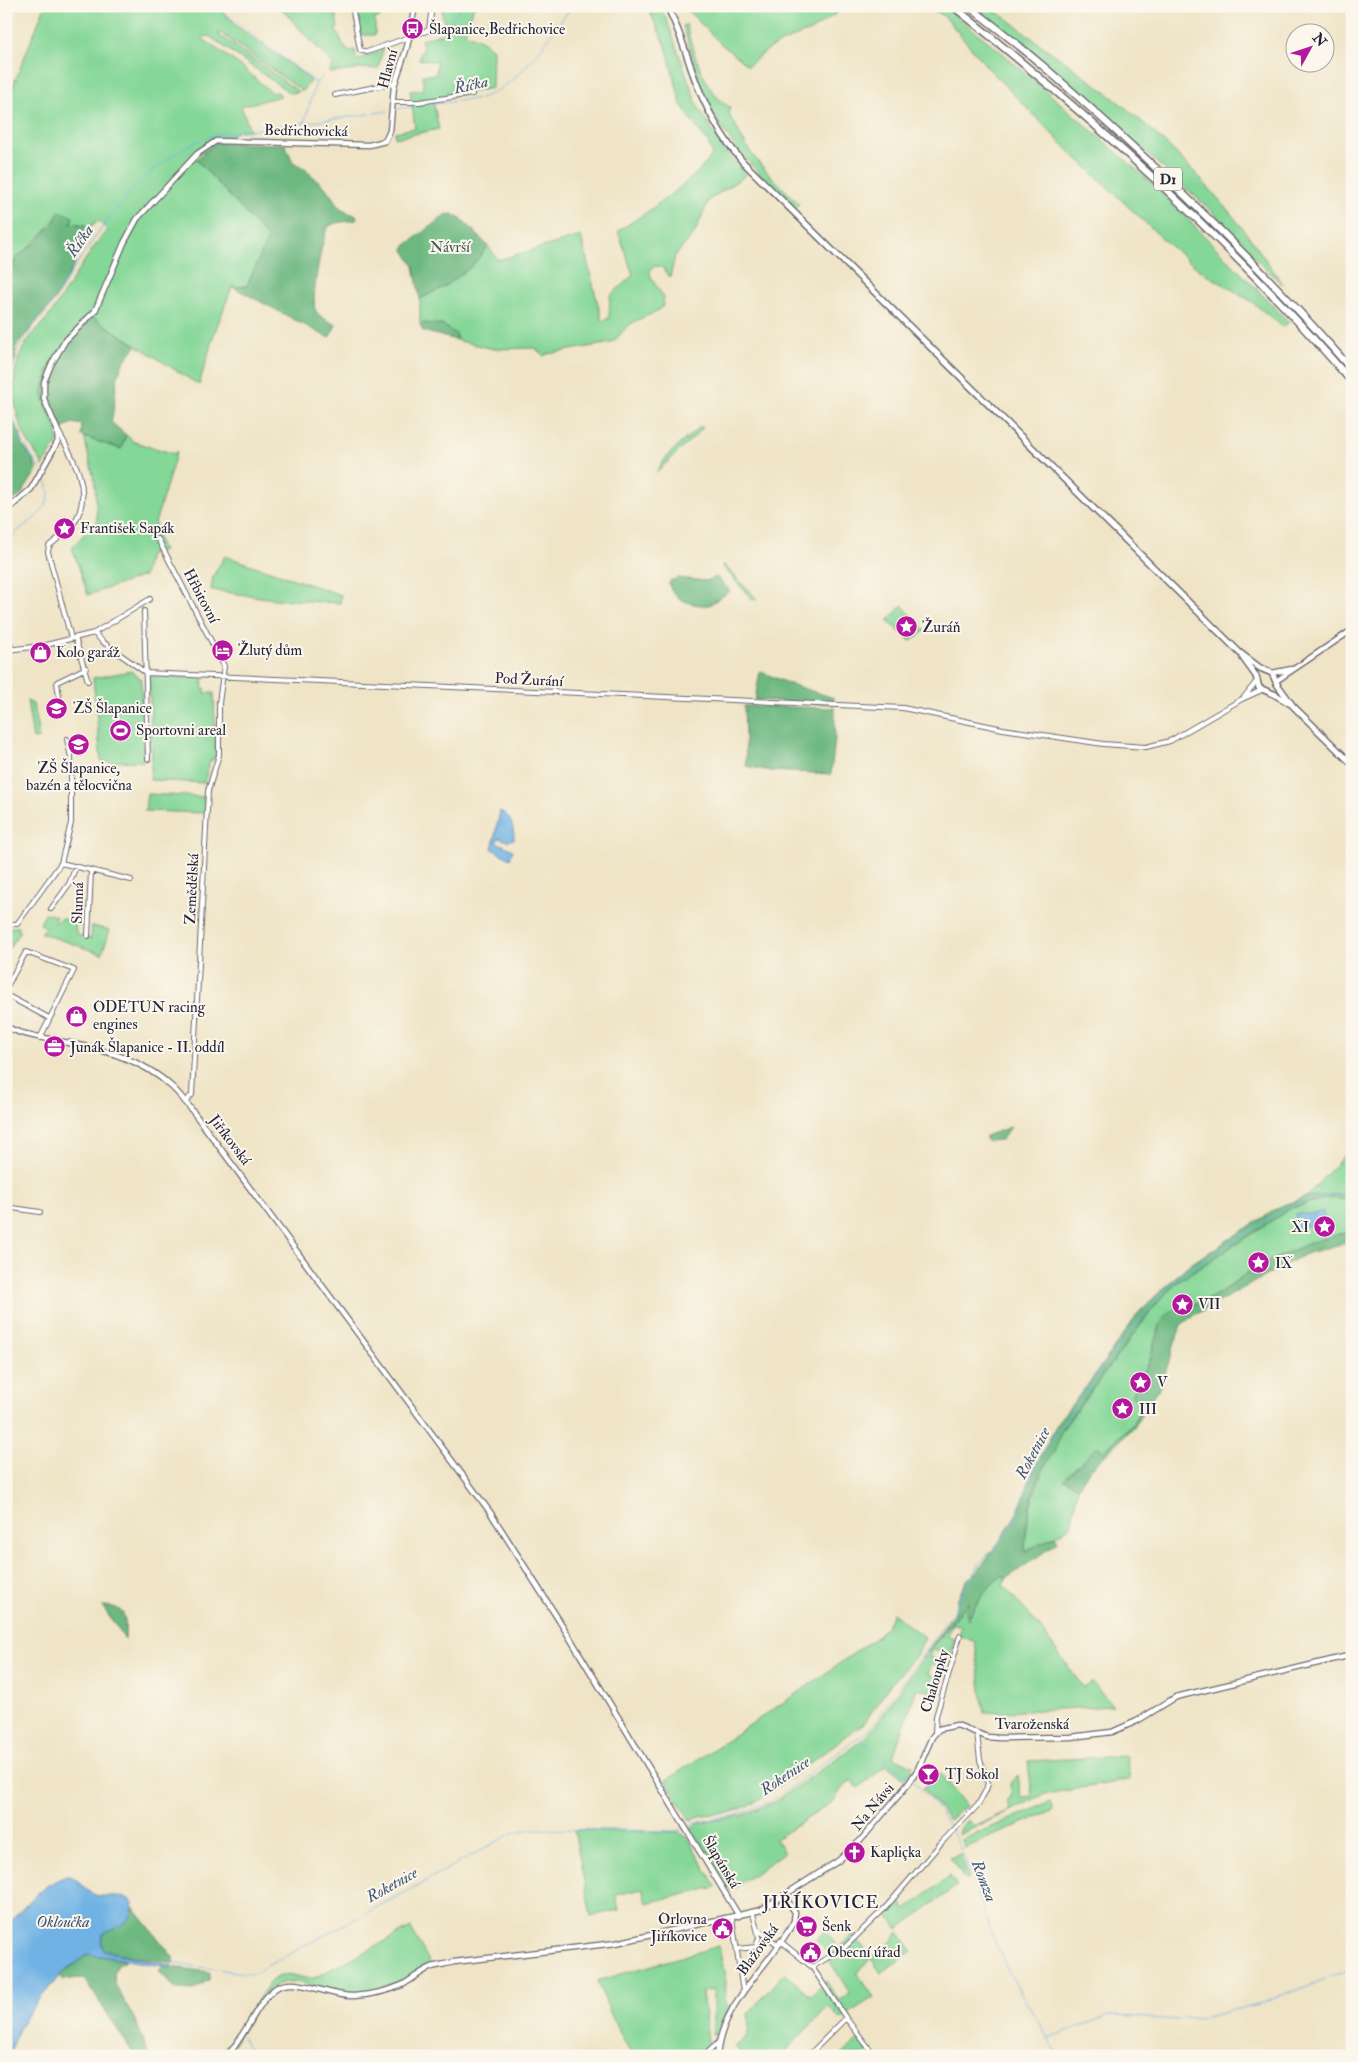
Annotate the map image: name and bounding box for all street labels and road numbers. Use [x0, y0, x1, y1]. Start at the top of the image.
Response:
street label: Hlavní [374, 46, 403, 91]
street label: Bedřichovická [264, 121, 349, 141]
road number: D1 [1154, 168, 1182, 190]
street label: Hřbitovní [179, 565, 224, 627]
street label: Pod Žurání [494, 667, 565, 691]
street label: Zemědělská [181, 852, 203, 925]
street label: Slunná [68, 881, 88, 924]
street label: Jiříkovská [203, 1110, 256, 1170]
street label: Chaloupky [916, 1647, 955, 1715]
street label: Tvaroženská [995, 1715, 1070, 1734]
street label: Na Návsi [847, 1779, 899, 1835]
street label: Šlapánská [697, 1831, 746, 1893]
street label: Blažovská [733, 1920, 784, 1979]

